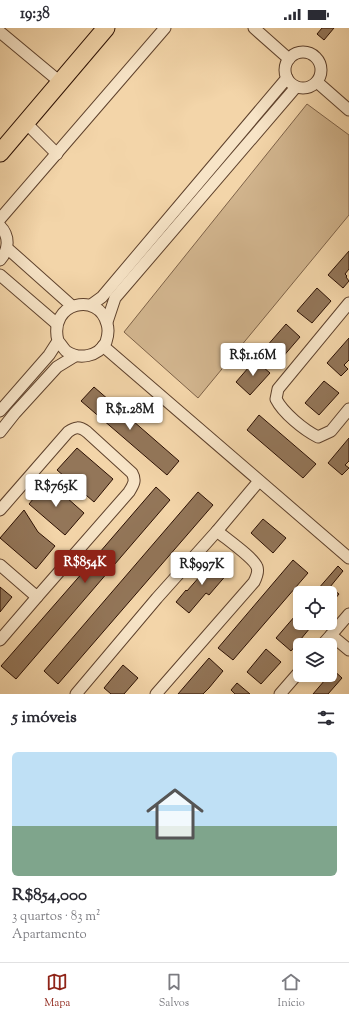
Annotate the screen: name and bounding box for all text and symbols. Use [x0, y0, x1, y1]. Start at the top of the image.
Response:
text: 19:38 [20, 4, 50, 25]
pin: R$1.16M [216, 343, 290, 377]
text: R$1.16M [230, 347, 276, 365]
pin: R$1.28M [93, 397, 167, 431]
text: R$1.28M [106, 401, 154, 419]
pin: R$765K [23, 474, 89, 508]
text: R$765K [34, 478, 78, 496]
pin: R$854K [52, 550, 118, 584]
pin: R$997K [169, 552, 235, 586]
text: R$854K [63, 554, 107, 572]
text: R$997K [180, 556, 224, 574]
map controls [293, 586, 337, 682]
button: locate [293, 586, 337, 630]
button: layers [293, 638, 337, 682]
text: 5 imóveis [12, 706, 77, 730]
icon: filters [315, 707, 337, 729]
icon: home [139, 778, 211, 850]
text: R$854,000 [12, 884, 87, 908]
text: 3 quartos · 83 m² [12, 908, 100, 926]
text: Apartamento [12, 926, 87, 944]
tab: Mapa [44, 971, 70, 1011]
tab: Salvos [159, 971, 189, 1011]
tab: Início [278, 971, 305, 1011]

